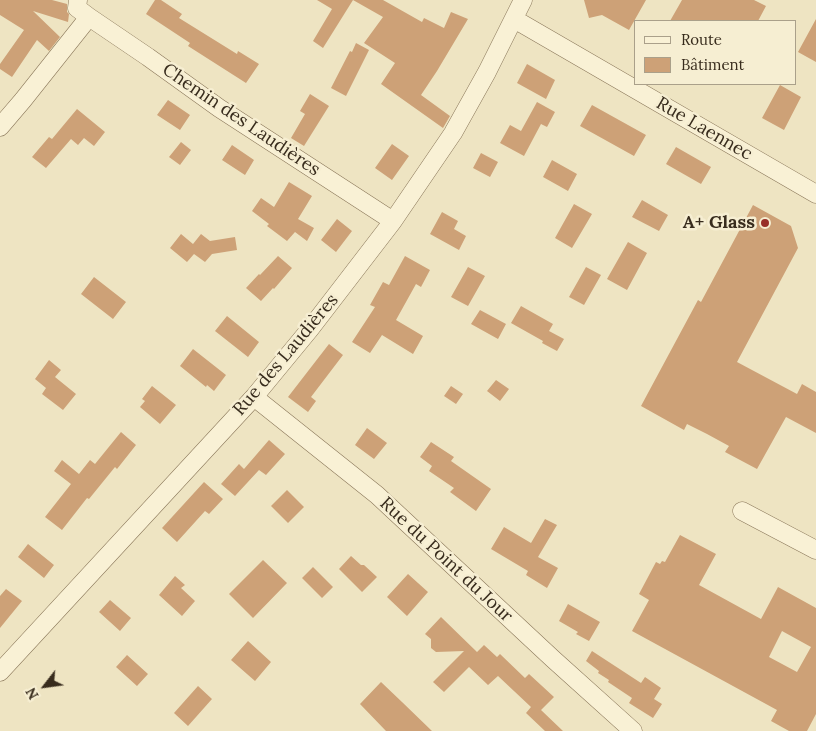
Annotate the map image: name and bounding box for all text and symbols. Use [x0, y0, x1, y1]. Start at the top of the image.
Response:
legend [634, 20, 796, 85]
text: Route [681, 30, 722, 49]
text: Bâtiment [681, 55, 744, 74]
street label: Chemin des Laudières [158, 59, 324, 181]
street label: Rue Laennec [652, 93, 756, 165]
place label: A+ Glass [683, 212, 755, 234]
marker: A+ Glass [759, 217, 771, 229]
street label: Rue des Laudières [229, 290, 343, 420]
street label: Rue du Point du Jour [375, 493, 517, 627]
north arrow [20, 661, 70, 711]
text: N [22, 684, 43, 703]

